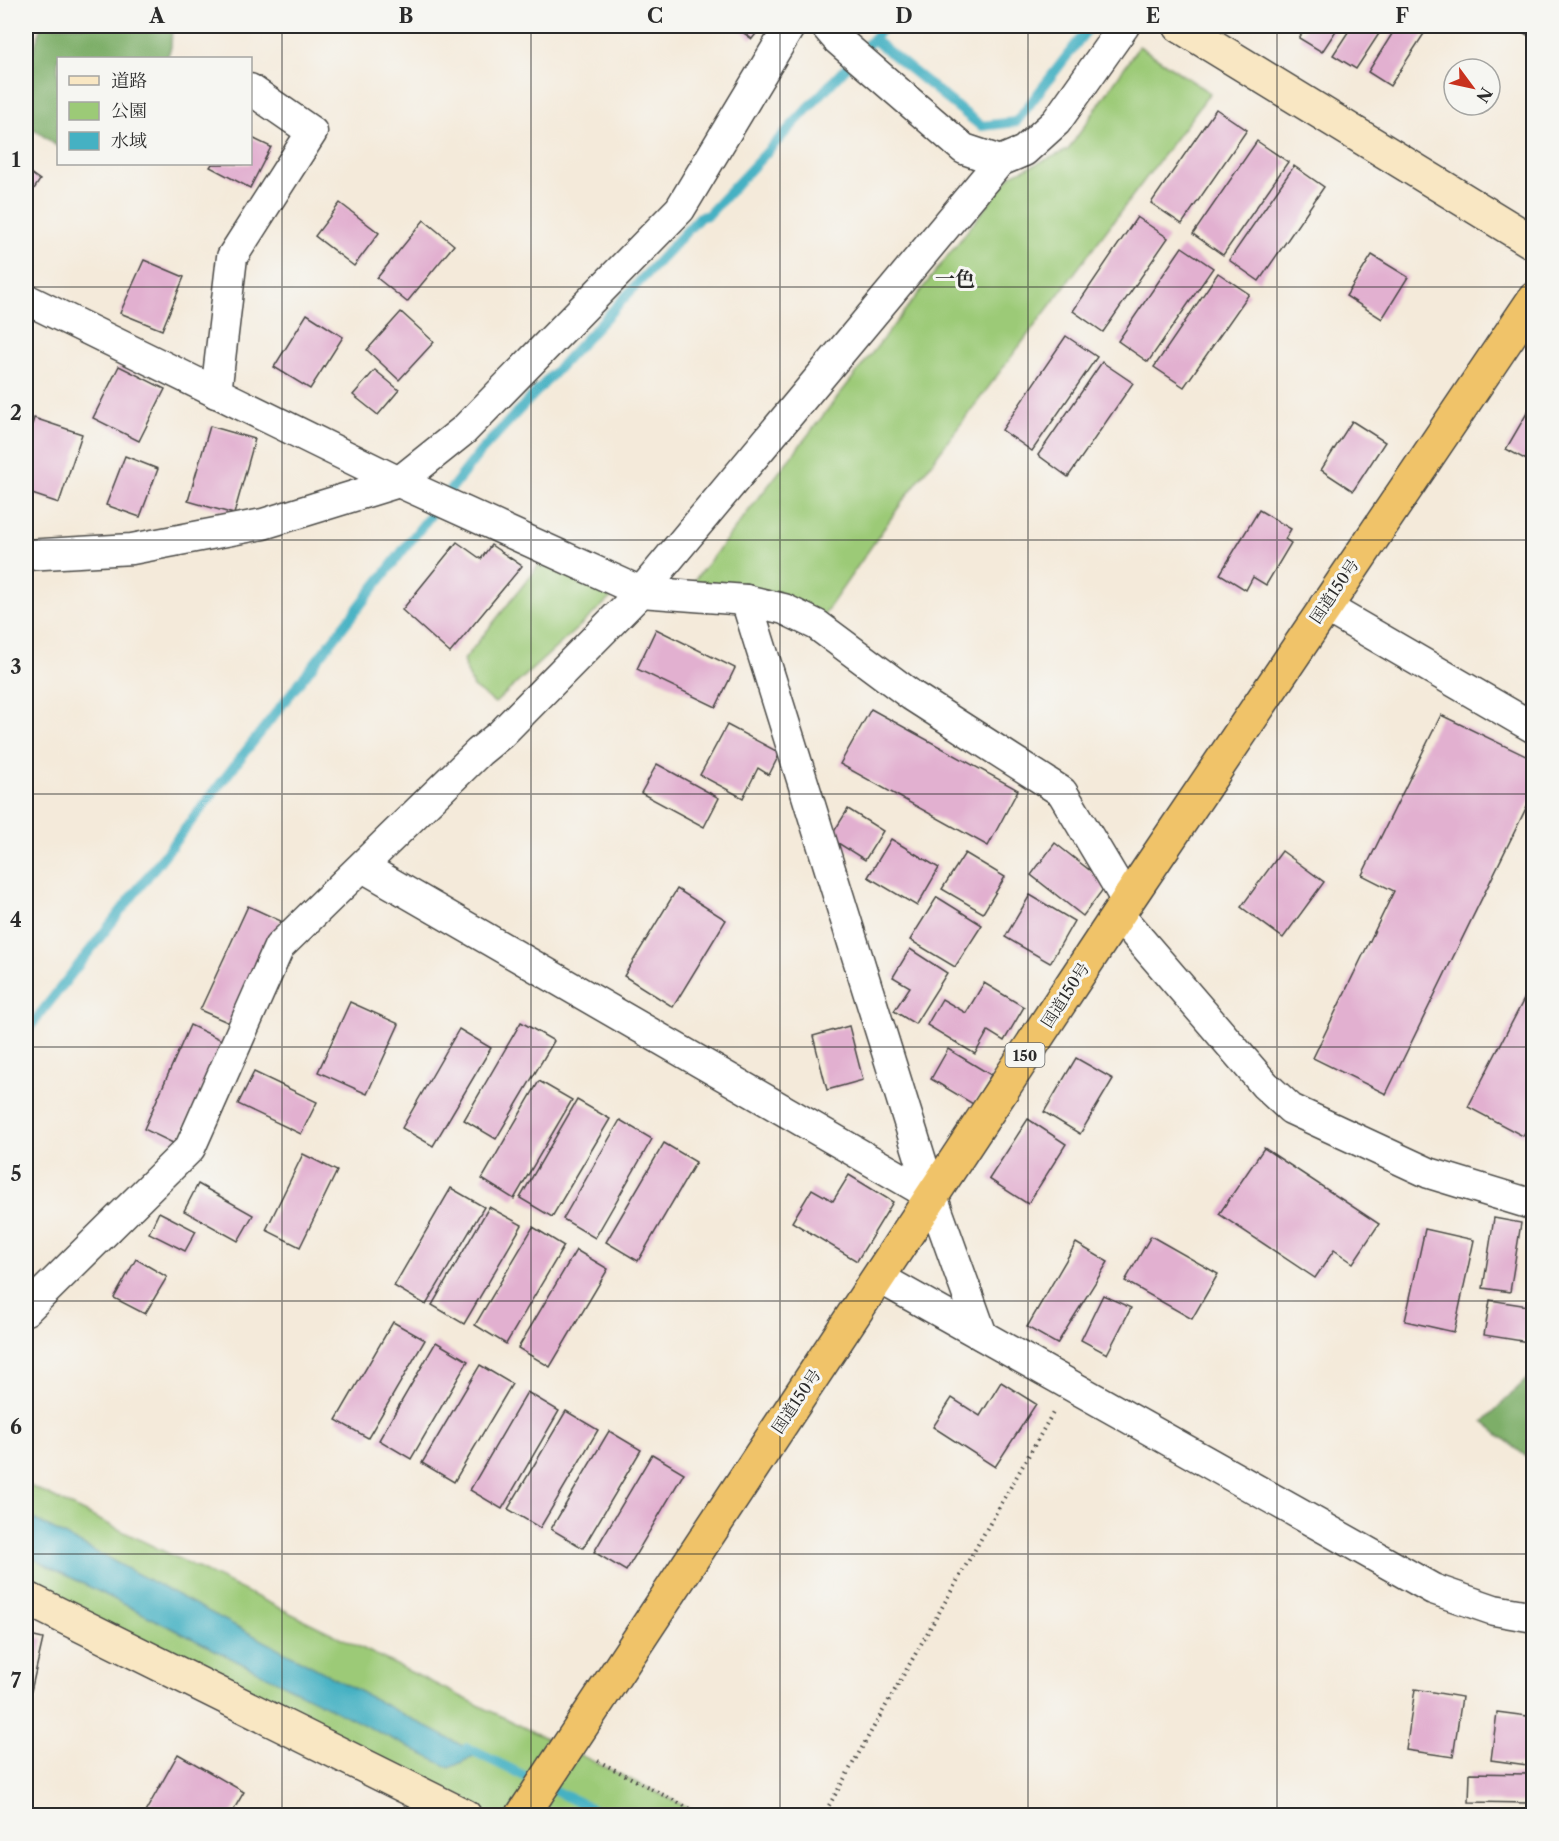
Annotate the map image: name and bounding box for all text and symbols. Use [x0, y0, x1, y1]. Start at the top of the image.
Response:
text: A [148, 4, 165, 28]
text: B [399, 4, 414, 28]
text: C [647, 4, 663, 28]
text: D [895, 4, 913, 28]
text: E [1146, 4, 1160, 28]
text: F [1395, 4, 1409, 28]
legend [57, 57, 252, 165]
north arrow [1442, 57, 1502, 117]
text: 道路 [111, 70, 147, 92]
text: N [1472, 84, 1497, 107]
text: 公園 [111, 100, 147, 122]
text: 水域 [111, 130, 147, 152]
text: 1 [12, 148, 21, 172]
district label: 一色 [935, 267, 975, 291]
text: 2 [10, 401, 22, 425]
street label: 国道150号 [1305, 555, 1363, 627]
text: 3 [10, 655, 22, 679]
text: 4 [10, 908, 22, 932]
street label: 国道150号 [1037, 959, 1093, 1031]
road number: 150 [1006, 1043, 1044, 1067]
text: 5 [10, 1162, 22, 1186]
street label: 国道150号 [767, 1365, 825, 1437]
text: 6 [10, 1415, 22, 1439]
text: 7 [11, 1669, 22, 1693]

